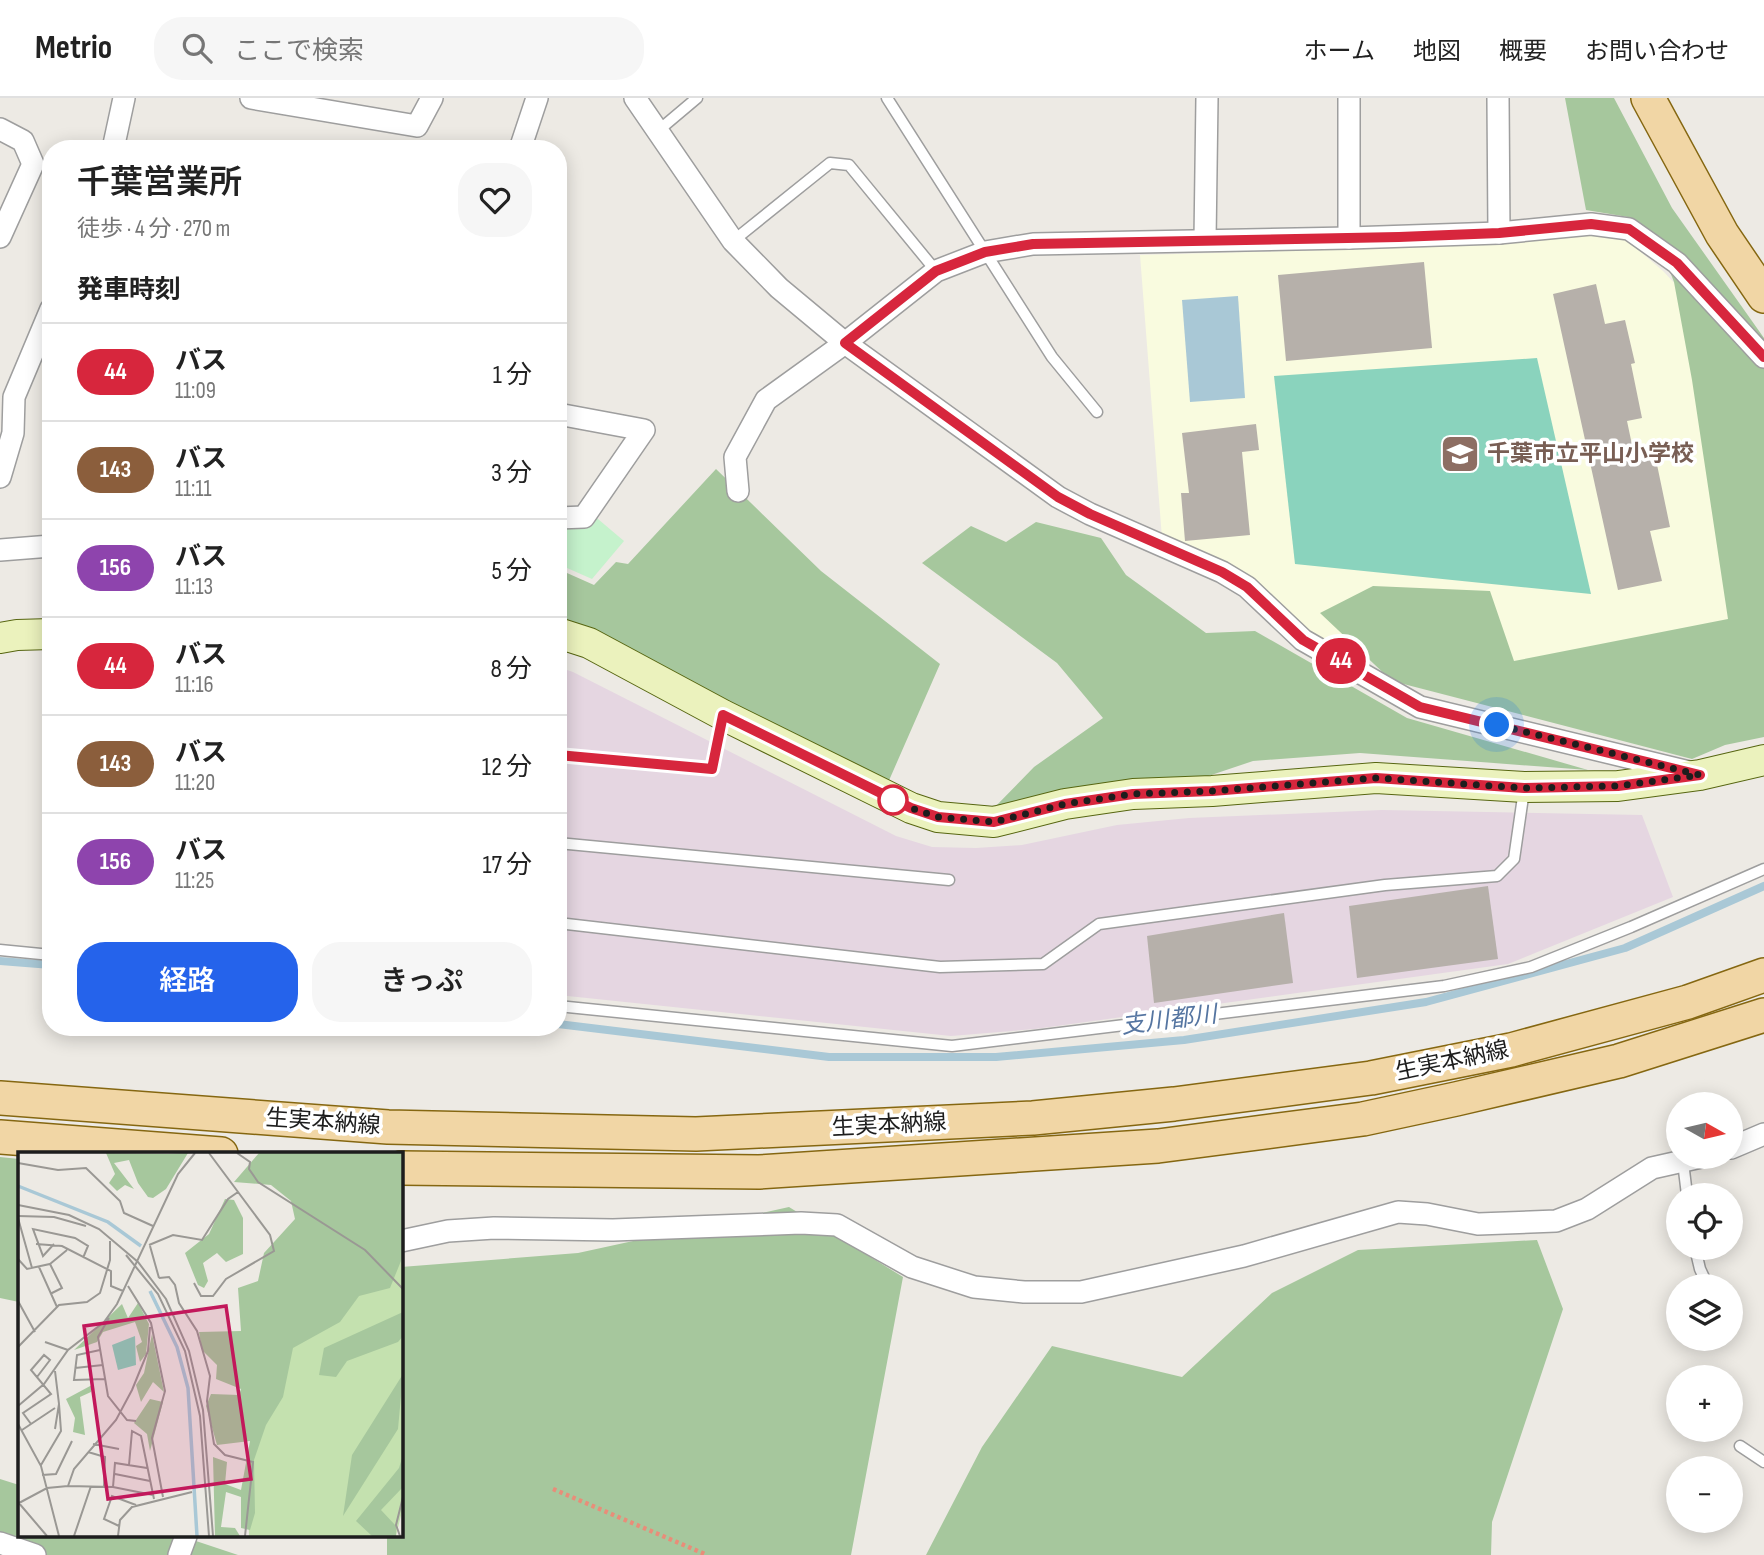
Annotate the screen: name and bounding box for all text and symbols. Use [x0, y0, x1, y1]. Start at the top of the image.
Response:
search box [154, 17, 644, 80]
text: Metrio [35, 28, 112, 68]
icon: search [178, 29, 216, 67]
text: ここで検索 [234, 36, 364, 67]
text: ホーム [1304, 37, 1375, 66]
text: 地図 [1413, 37, 1461, 66]
text: 概要 [1499, 37, 1547, 66]
text: お問い合わせ [1585, 37, 1729, 66]
text: 千葉営業所 [77, 163, 242, 203]
button: heart [458, 163, 532, 237]
text: 徒歩 · 4 分 · 270 m [77, 215, 230, 243]
text: 発車時刻 [77, 275, 181, 306]
text: バス [175, 346, 227, 377]
text: 44 [104, 357, 127, 386]
text: 1 分 [493, 360, 532, 391]
text: 11:09 [175, 377, 216, 405]
school or university icon: 千葉市立平山小学校 [1439, 433, 1481, 475]
place label: 千葉市立平山小学校 [1487, 440, 1694, 468]
text: バス [175, 444, 227, 475]
text: 143 [100, 455, 131, 484]
text: 3 分 [491, 458, 532, 489]
text: 11:11 [175, 475, 212, 503]
text: バス [175, 542, 227, 573]
text: 156 [100, 553, 131, 582]
text: 5 分 [491, 556, 532, 587]
text: 11:13 [175, 573, 213, 601]
line badge: 44 [1310, 638, 1372, 684]
text: バス [175, 640, 227, 671]
text: 44 [1330, 646, 1352, 675]
text: 44 [104, 651, 127, 680]
text: 8 分 [490, 654, 532, 685]
text: 11:16 [175, 671, 214, 699]
your location [1479, 707, 1514, 742]
text: バス [175, 738, 227, 769]
text: 143 [100, 749, 131, 778]
text: 12 分 [482, 752, 532, 783]
text: 11:20 [175, 769, 215, 797]
unlabelled marker [878, 785, 908, 815]
text: バス [175, 836, 227, 867]
text: 156 [100, 847, 131, 876]
text: 17 分 [482, 850, 532, 881]
text: 11:25 [175, 867, 214, 895]
button: 経路 [77, 942, 298, 1022]
button: きっぷ [312, 942, 532, 1022]
water label: 支川都川 [1120, 999, 1221, 1040]
street label: 生実本納線 [1393, 1035, 1511, 1087]
north arrow [1666, 1092, 1743, 1169]
map controls [1666, 1092, 1743, 1533]
street label: 生実本納線 [265, 1104, 381, 1140]
street label: 生実本納線 [831, 1108, 947, 1142]
inset map [18, 1152, 402, 1538]
button: locate [1666, 1183, 1743, 1260]
button: layers [1666, 1274, 1743, 1351]
button: + [1666, 1365, 1743, 1442]
button: − [1666, 1456, 1743, 1533]

